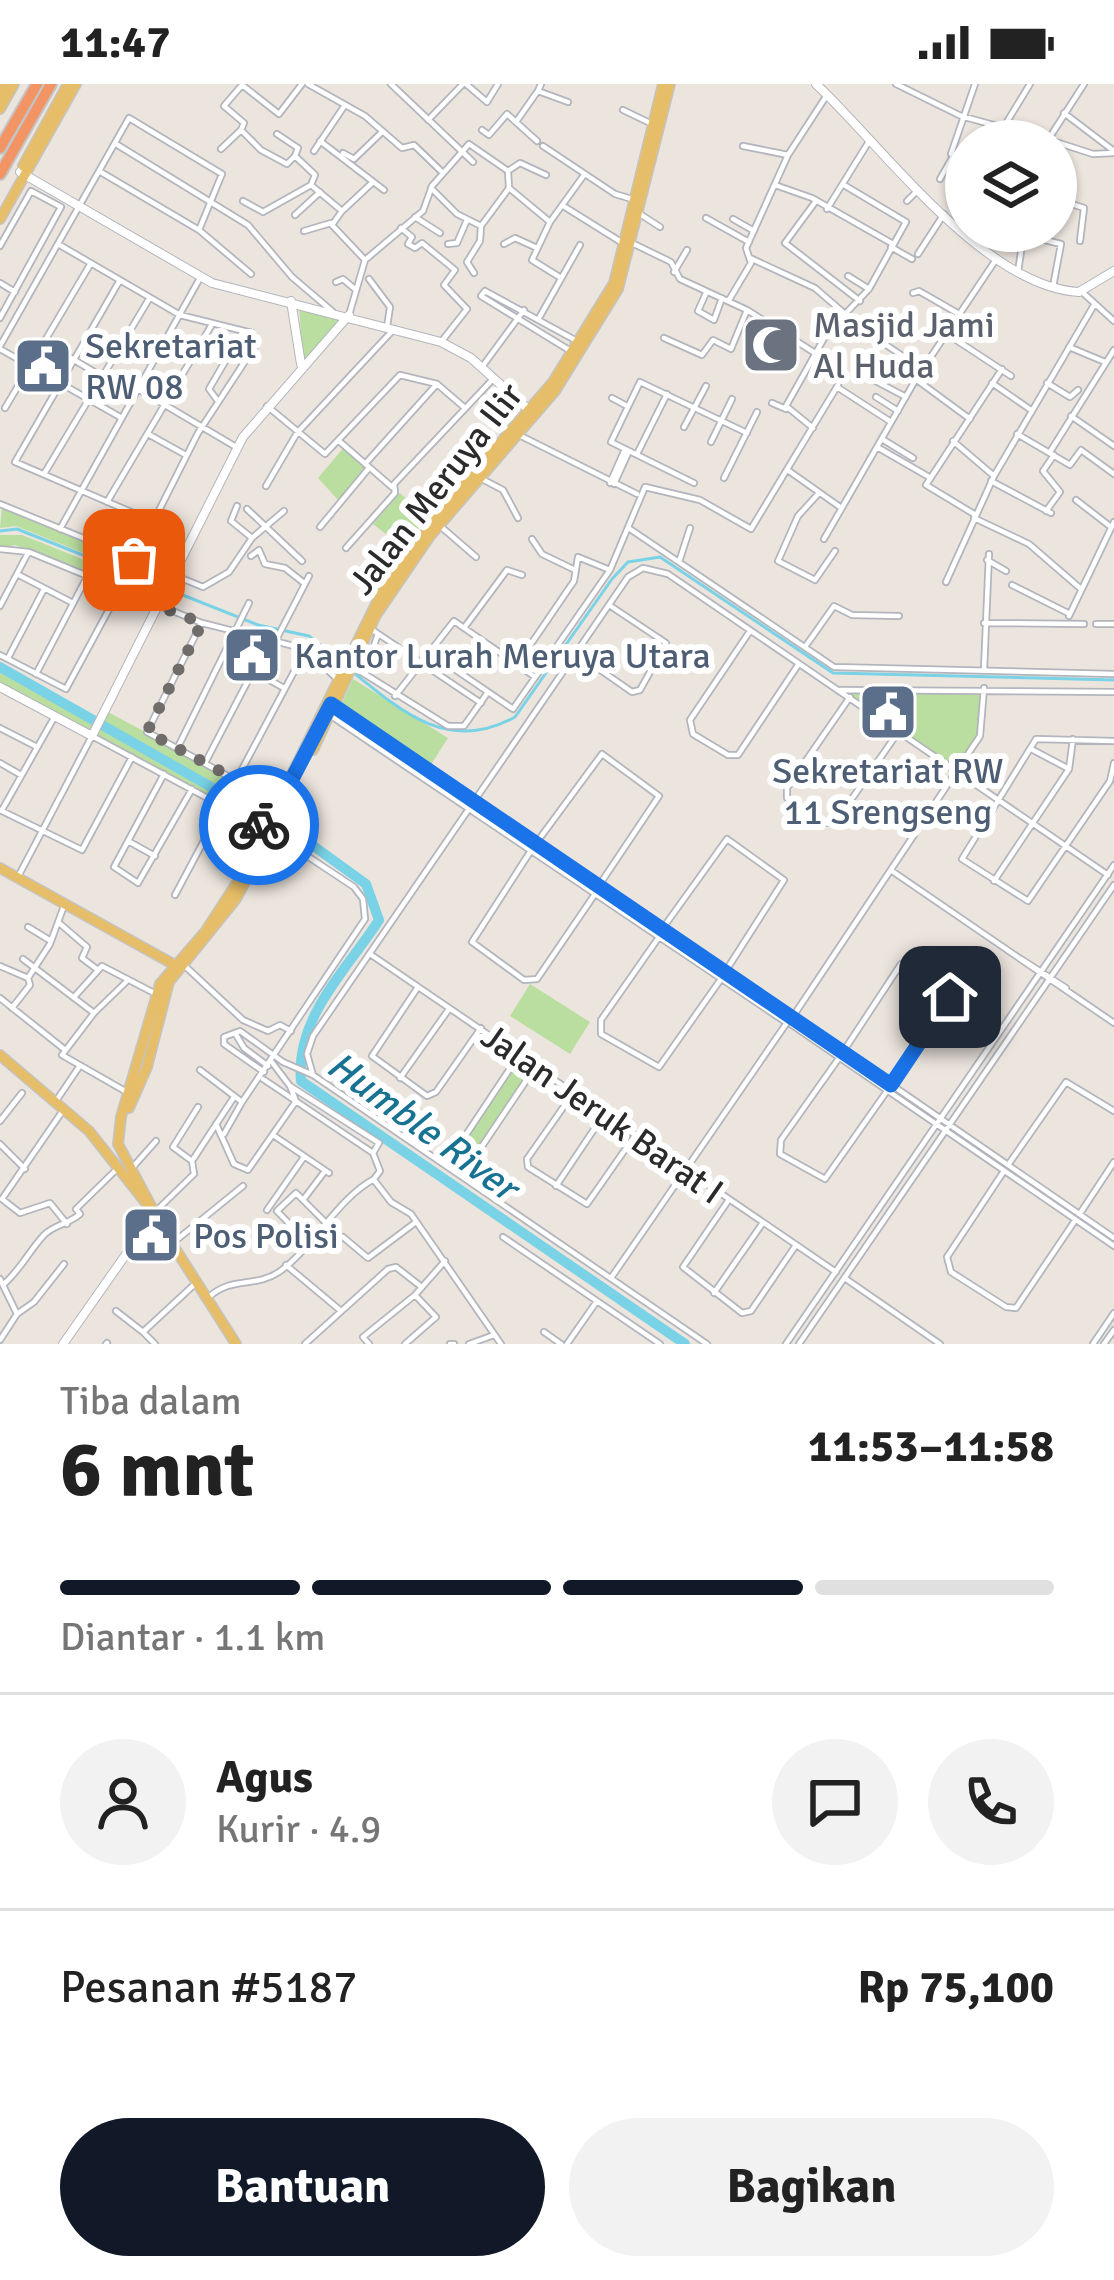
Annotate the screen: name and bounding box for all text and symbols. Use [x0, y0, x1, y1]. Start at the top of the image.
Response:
text: 11:47 [60, 15, 170, 70]
map controls [945, 120, 1077, 252]
button: layers [945, 120, 1077, 252]
place label: Masjid Jami Al Huda [813, 303, 995, 389]
mosque icon: Masjid Jami Al Huda [740, 314, 802, 376]
place label: Sekretariat RW 08 [85, 324, 257, 410]
public building icon: Sekretariat RW 08 [12, 335, 74, 397]
street label: Jalan Meruya Ilir [340, 373, 533, 604]
pin [83, 509, 185, 611]
icon: bag [101, 527, 167, 593]
public building icon: Kantor Lurah Meruya Utara [221, 624, 283, 686]
place label: Kantor Lurah Meruya Utara [294, 634, 711, 679]
public building icon: Sekretariat RW 11 Srengseng [857, 681, 919, 743]
place label: Sekretariat RW 11 Srengseng [772, 749, 1004, 835]
courier [199, 765, 319, 885]
icon: bike [226, 792, 292, 858]
pin [899, 946, 1001, 1048]
icon: home [917, 964, 983, 1030]
street label: Jalan Jeruk Barat I [473, 1014, 732, 1214]
water label: Humble River [318, 1041, 531, 1214]
public building icon: Pos Polisi [120, 1204, 182, 1266]
place label: Pos Polisi [193, 1214, 339, 1259]
text: Tiba dalam [60, 1377, 242, 1425]
text: 11:53–11:58 [808, 1419, 1054, 1474]
text: 6 mnt [60, 1422, 254, 1518]
text: Diantar · 1.1 km [60, 1613, 325, 1661]
button: person [60, 1739, 186, 1865]
button: chat [772, 1739, 898, 1865]
button: phone [928, 1739, 1054, 1865]
text: Agus [216, 1750, 313, 1805]
text: Kurir · 4.9 [216, 1805, 381, 1853]
text: Pesanan #5187 [60, 1960, 357, 2015]
text: Rp 75,100 [857, 1960, 1054, 2015]
button: Bantuan [60, 2118, 545, 2256]
button: Bagikan [569, 2118, 1054, 2256]

